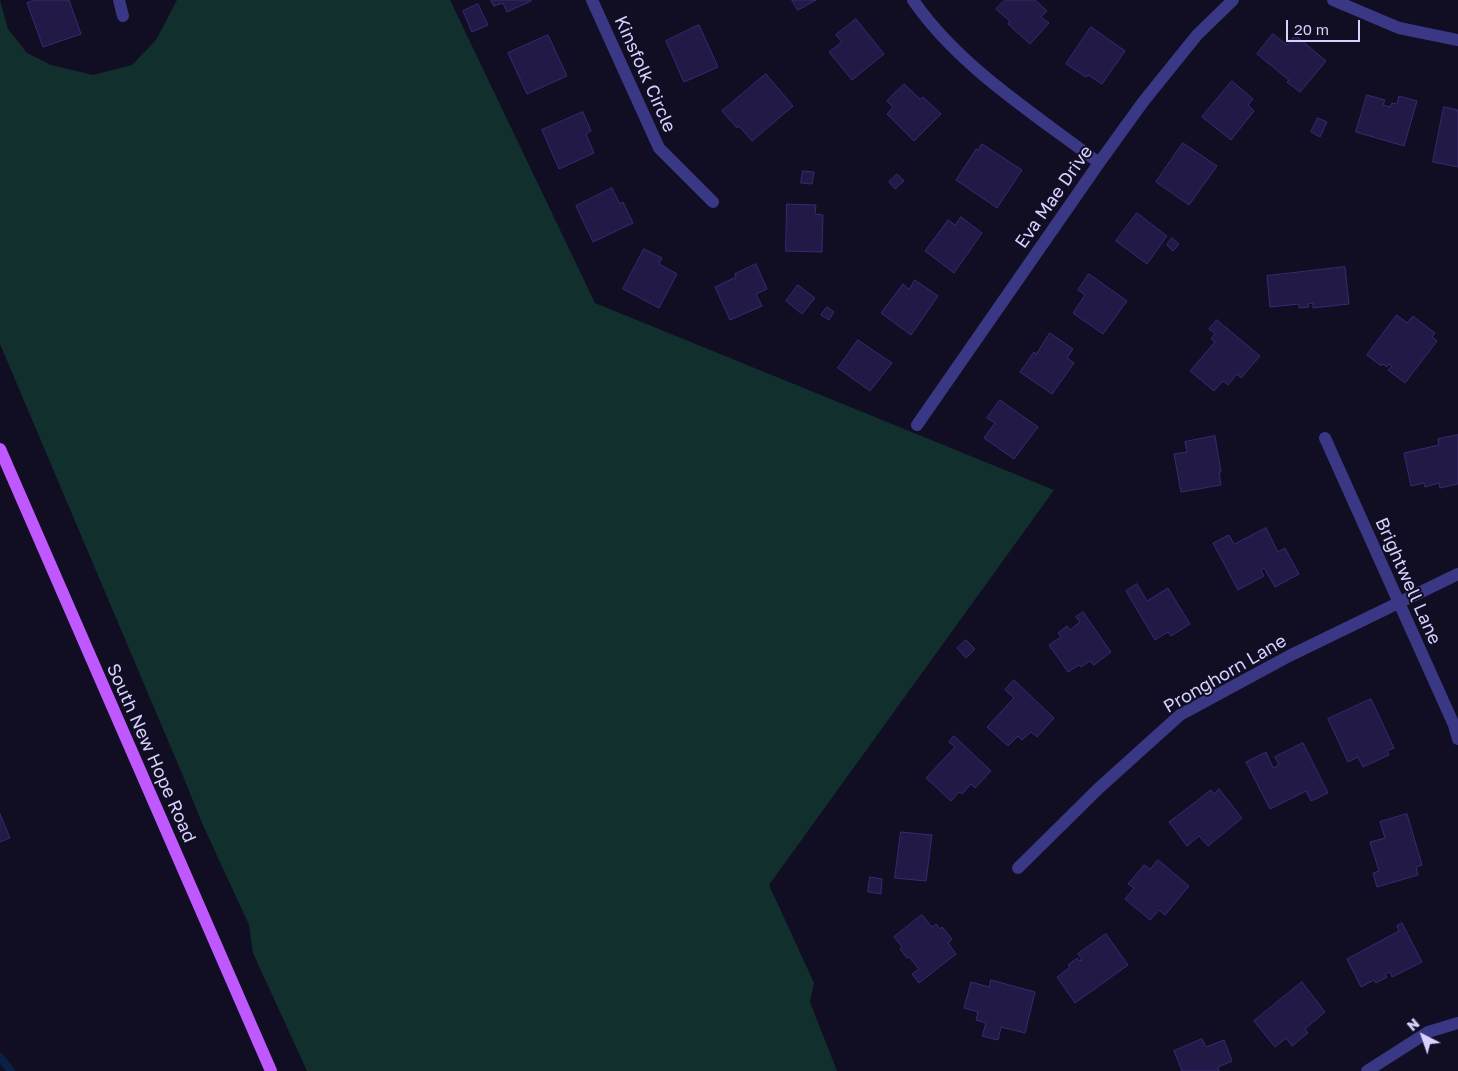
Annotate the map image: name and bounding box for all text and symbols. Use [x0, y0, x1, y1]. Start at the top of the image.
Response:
scale bar [1288, 10, 1362, 42]
street label: Kinsfolk Circle [610, 12, 680, 136]
text: 20 m [1294, 20, 1329, 38]
street label: Eva Mae Drive [1011, 142, 1097, 252]
street label: Brightwell Lane [1370, 514, 1446, 648]
street label: Pronghorn Lane [1160, 630, 1290, 718]
street label: South New Hope Road [102, 660, 200, 846]
north arrow [1398, 1011, 1448, 1061]
text: N [1403, 1014, 1422, 1034]

